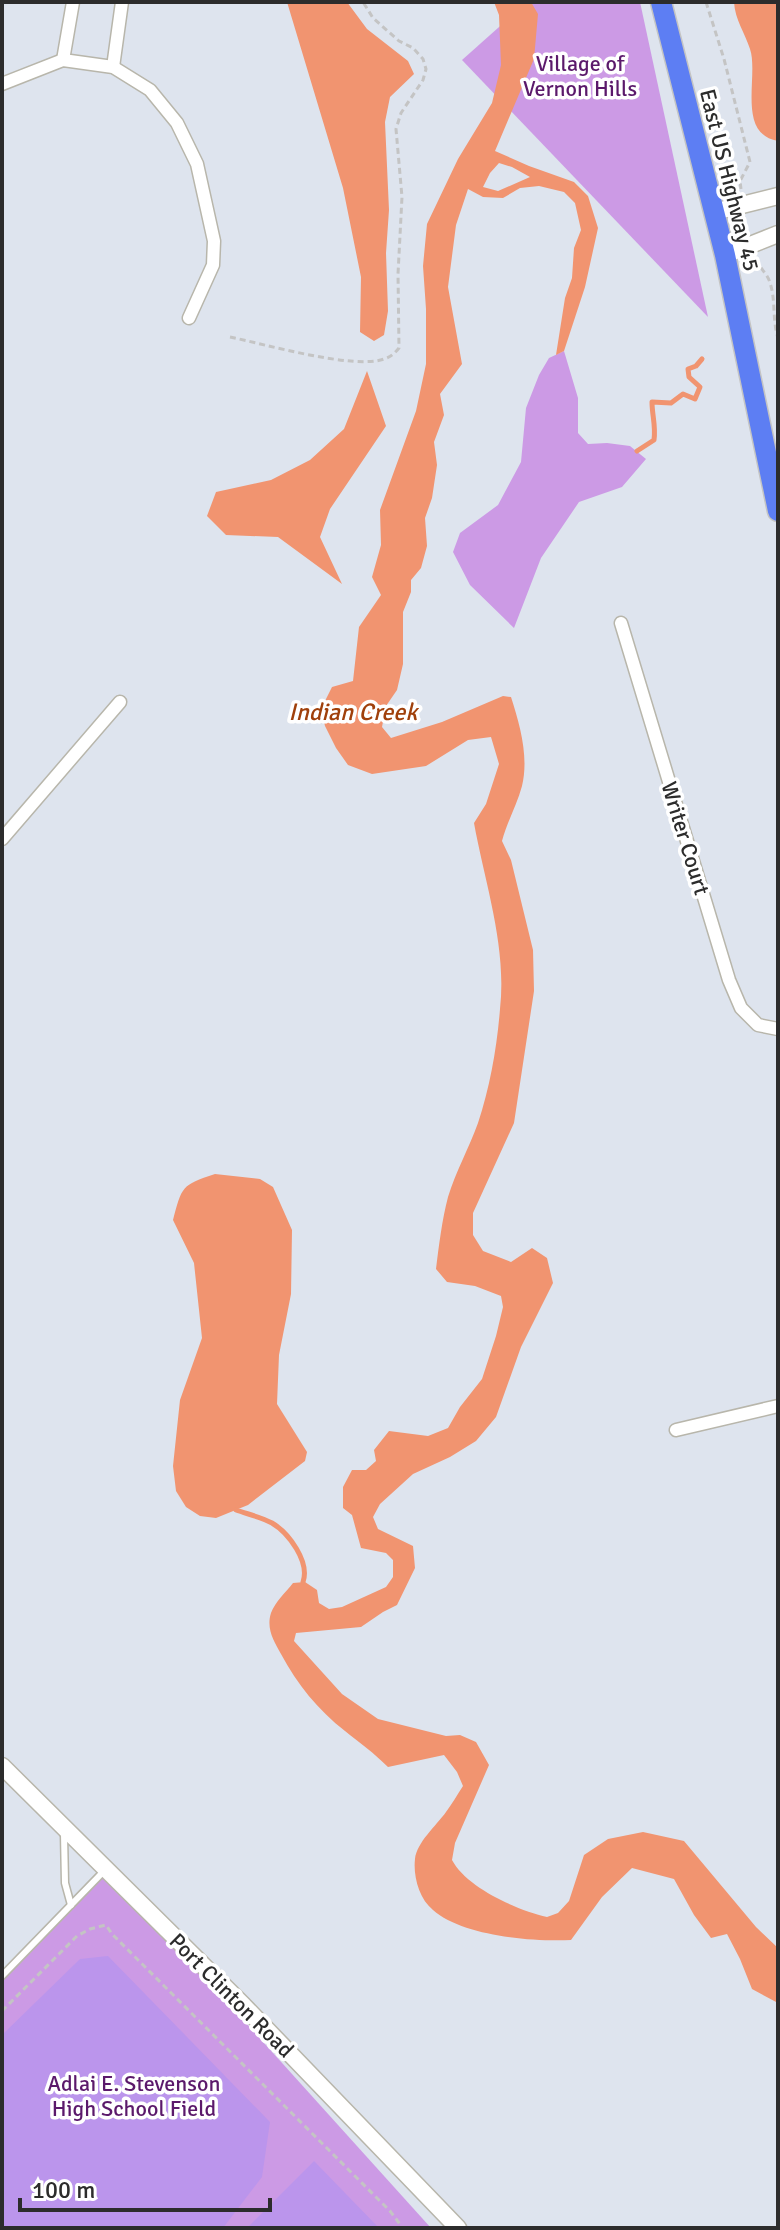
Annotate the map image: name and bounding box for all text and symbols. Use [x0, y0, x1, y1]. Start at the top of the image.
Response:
park label: Village of Vernon Hills [523, 50, 637, 102]
street label: East US Highway 45 [694, 86, 765, 274]
water label: Indian Creek [289, 697, 419, 727]
street label: Writer Court [656, 778, 716, 898]
street label: Port Clinton Road [164, 1928, 299, 2063]
park label: Adlai E. Stevenson High School Field [48, 2070, 220, 2122]
scale bar [20, 2162, 270, 2212]
text: 100 m [32, 2175, 95, 2205]

